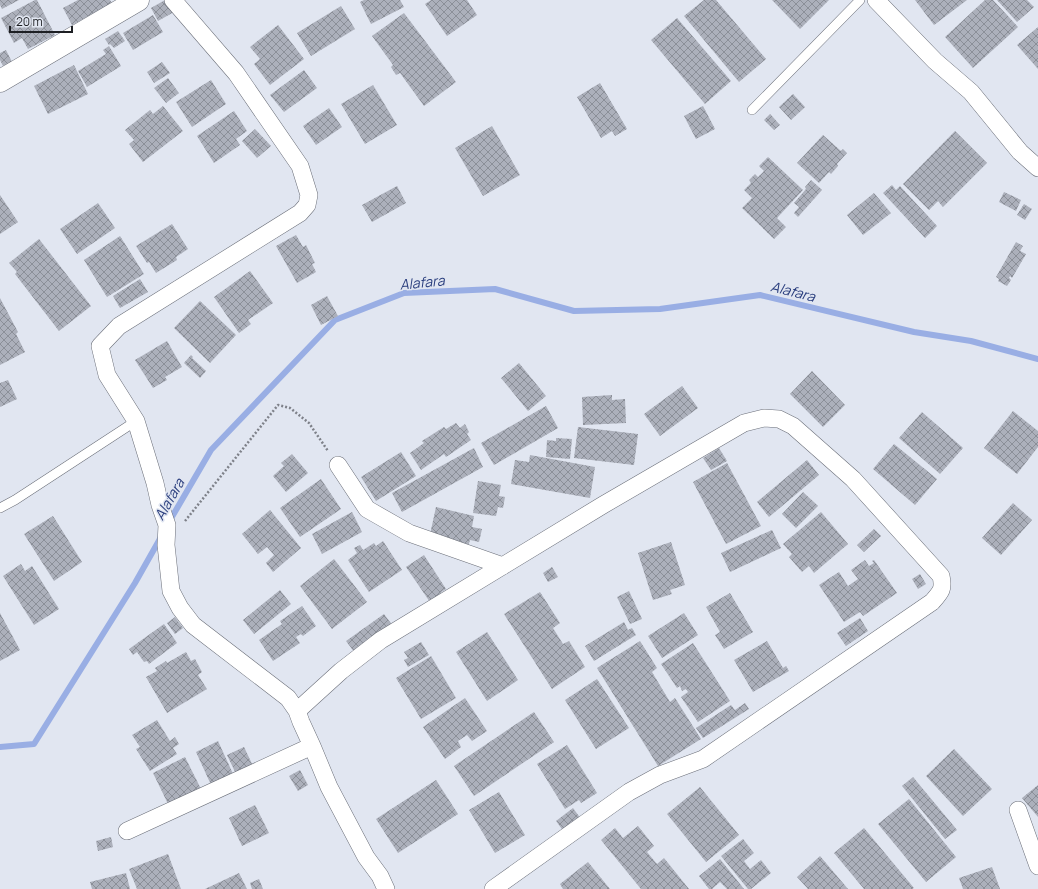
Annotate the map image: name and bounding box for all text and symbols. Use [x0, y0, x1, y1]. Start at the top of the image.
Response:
scale bar [10, 8, 72, 34]
text: 20 m [16, 13, 43, 30]
water label: Alafara [399, 270, 447, 294]
water label: Alafara [769, 276, 818, 306]
water label: Alafara [150, 474, 189, 523]

